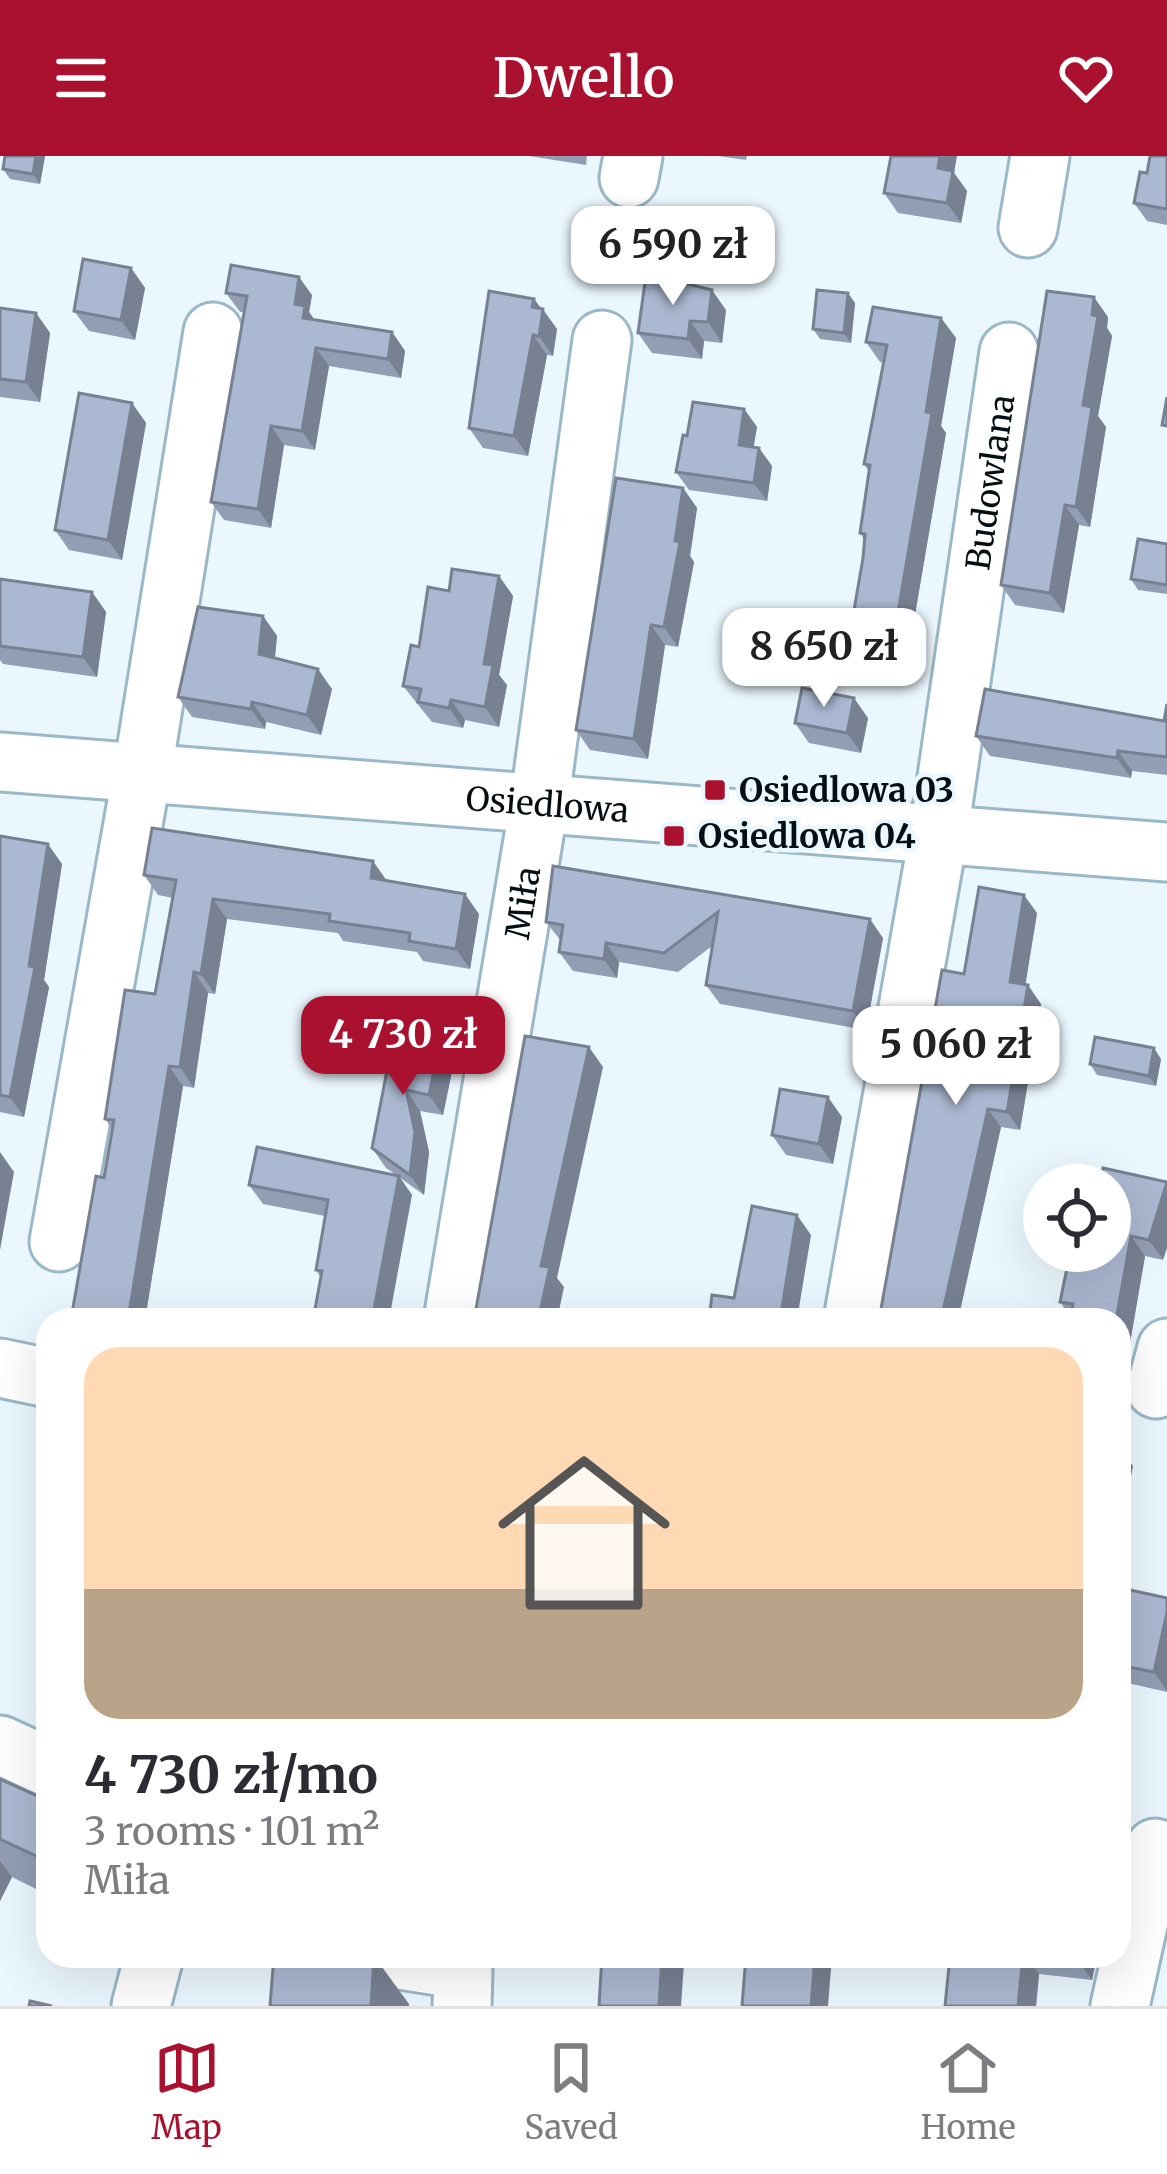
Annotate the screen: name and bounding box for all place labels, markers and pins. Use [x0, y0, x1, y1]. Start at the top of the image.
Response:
pin: 6 590 zł [549, 206, 797, 308]
pin: 8 650 zł [700, 608, 948, 710]
place label: Osiedlowa 03 [739, 770, 954, 811]
marker: Osiedlowa 03 [702, 777, 728, 803]
place label: Osiedlowa 04 [698, 816, 916, 857]
marker: Osiedlowa 04 [661, 823, 687, 849]
pin: 4 730 zł [279, 996, 527, 1098]
pin: 5 060 zł [832, 1006, 1080, 1108]

